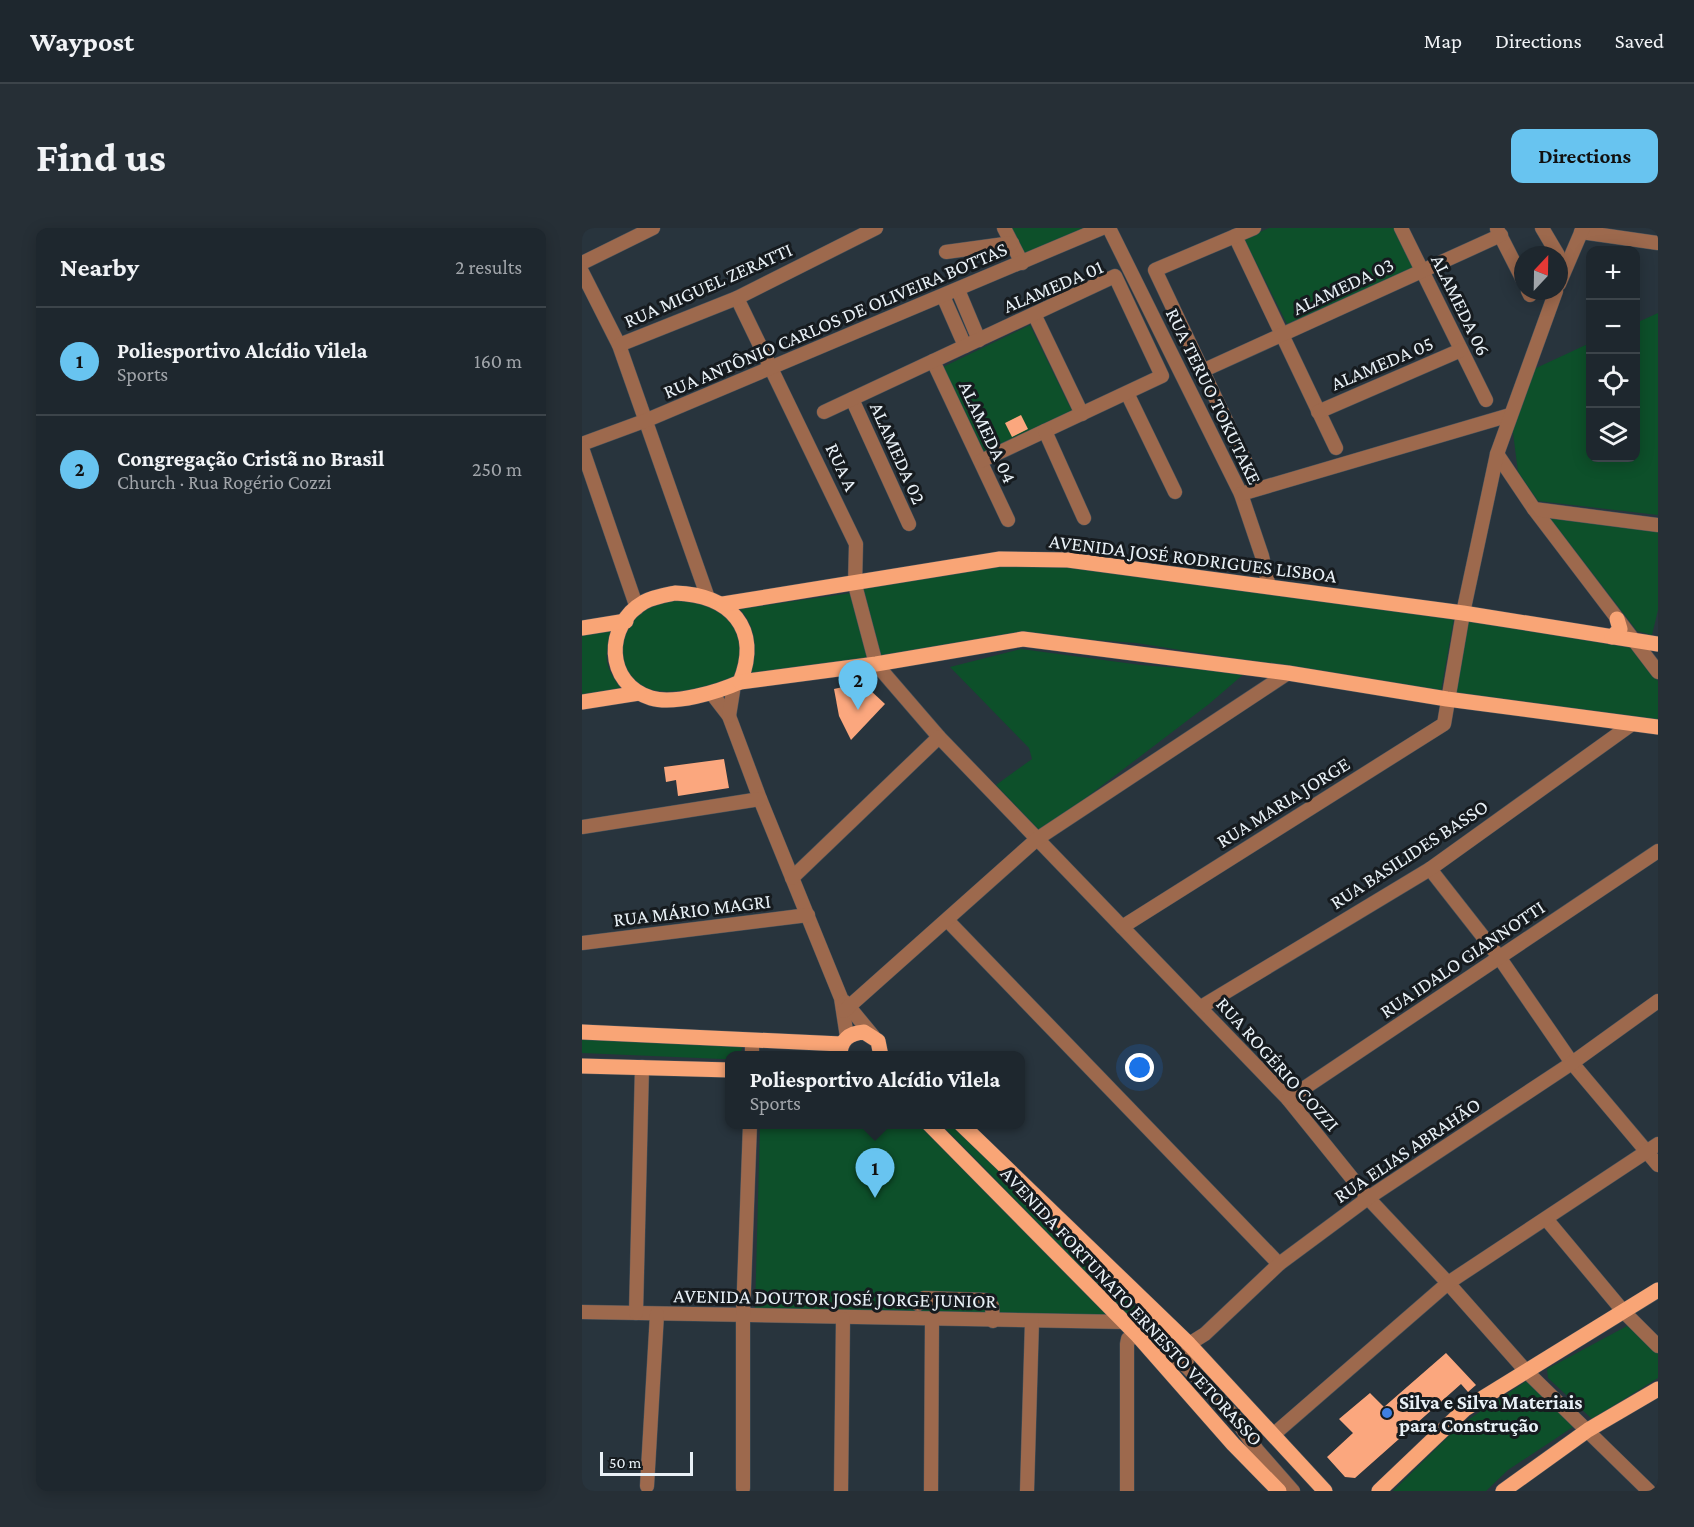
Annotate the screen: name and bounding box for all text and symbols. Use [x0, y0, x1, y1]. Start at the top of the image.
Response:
text: Waypost [30, 26, 134, 57]
text: Map [1424, 29, 1462, 53]
text: Directions [1495, 29, 1582, 53]
text: Saved [1615, 29, 1664, 53]
button: Directions [1511, 129, 1658, 183]
text: Find us [36, 133, 166, 180]
street label: RUA ANTÔNIO CARLOS DE OLIVEIRA BOTTAS [660, 237, 1010, 403]
street label: RUA MIGUEL ZERATTI [621, 238, 795, 332]
north arrow [1514, 246, 1568, 300]
map controls [1586, 246, 1640, 462]
button: + [1586, 246, 1640, 300]
street label: ALAMEDA 06 [1427, 251, 1495, 359]
text: Nearby [60, 253, 139, 282]
street label: ALAMEDA 03 [1289, 253, 1397, 319]
street label: ALAMEDA 01 [1000, 255, 1106, 317]
text: 2 results [455, 256, 522, 278]
button: − [1586, 300, 1640, 354]
street label: RUA TERUO TOKUTAKE [1162, 304, 1266, 488]
street label: ALAMEDA 05 [1327, 332, 1437, 394]
text: Poliesportivo Alcídio Vilela [117, 338, 368, 363]
text: 1 [76, 350, 83, 372]
text: 160 m [474, 350, 522, 372]
button: locate [1586, 354, 1640, 408]
text: Sports [117, 363, 168, 385]
street label: ALAMEDA 04 [955, 377, 1021, 487]
street label: ALAMEDA 02 [866, 399, 930, 507]
button: layers [1586, 408, 1640, 462]
street label: RUA A [821, 440, 863, 495]
text: Congregação Cristã no Brasil [117, 446, 384, 471]
text: 2 [74, 458, 85, 480]
text: 250 m [472, 458, 522, 480]
text: Church · Rua Rogério Cozzi [117, 471, 331, 493]
street label: AVENIDA JOSÉ RODRIGUES LISBOA [1048, 529, 1339, 588]
pin: 2 [838, 660, 878, 710]
street label: RUA MARIA JORGE [1212, 752, 1354, 853]
street label: RUA BASILIDES BASSO [1326, 795, 1492, 913]
street label: RUA MÁRIO MAGRI [612, 889, 772, 931]
street label: RUA IDALO GIANNOTTI [1376, 896, 1548, 1022]
street label: RUA ROGÉRIO COZZI [1212, 993, 1344, 1135]
popup [725, 1051, 1025, 1129]
your location [1125, 1053, 1154, 1082]
text: Poliesportivo Alcídio Vilela [750, 1067, 1000, 1092]
text: Sports [750, 1092, 801, 1114]
street label: RUA ELIAS ABRAHÃO [1330, 1093, 1484, 1207]
pin: 1 [856, 1148, 894, 1198]
street label: AVENIDA FORTUNATO ERNESTO VETORASSO [997, 1162, 1267, 1450]
street label: AVENIDA DOUTOR JOSÉ JORGE JUNIOR [673, 1284, 998, 1313]
place label: Silva e Silva Materiais para Construção [1399, 1391, 1583, 1436]
marker: Silva e Silva Materiais para Construção [1380, 1406, 1394, 1420]
scale bar [600, 1449, 693, 1476]
text: 50 m [609, 1454, 641, 1471]

